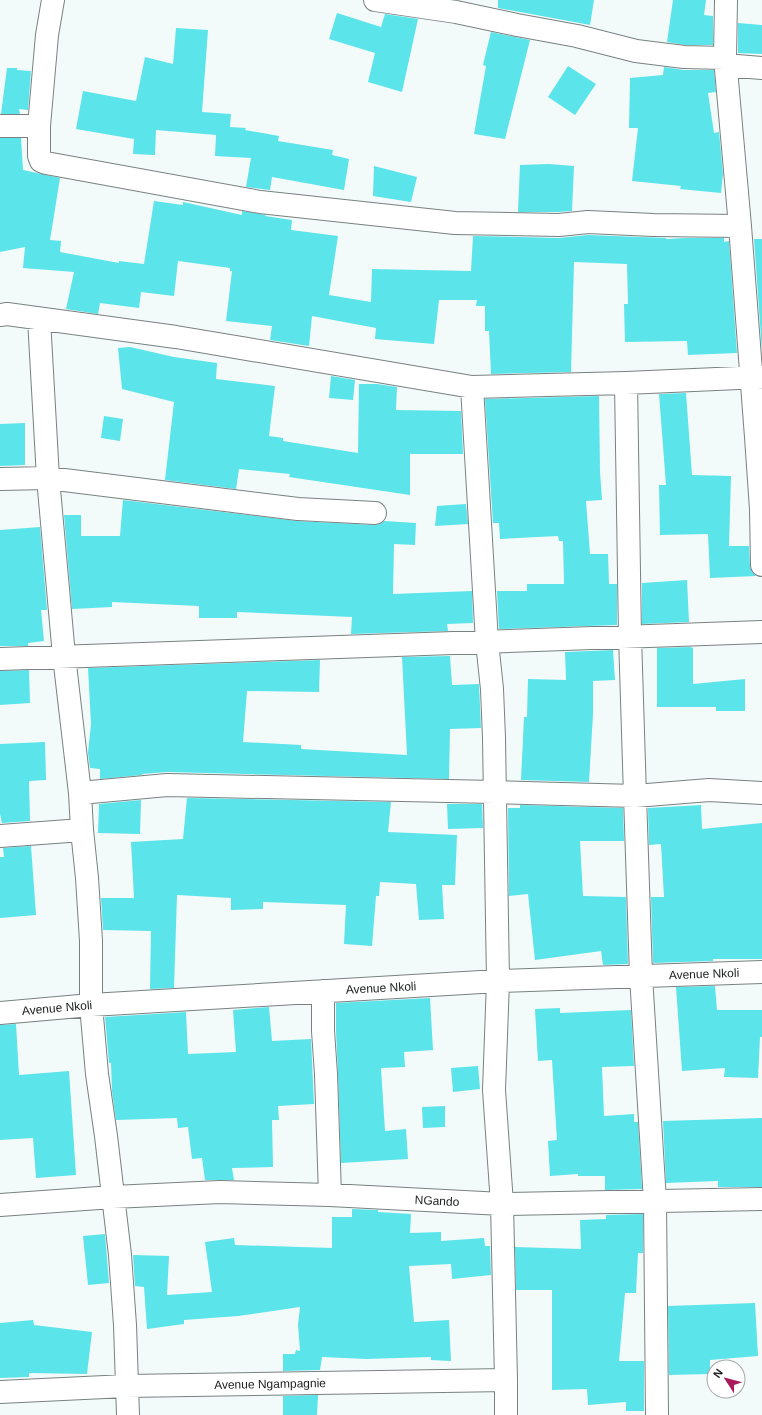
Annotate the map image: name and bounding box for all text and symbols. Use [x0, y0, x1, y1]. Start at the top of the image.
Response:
street label: Avenue Nkoli [669, 966, 739, 982]
street label: Avenue Nkoli [345, 979, 417, 997]
street label: Avenue Nkoli [21, 998, 93, 1018]
street label: NGando [414, 1193, 460, 1209]
north arrow [706, 1359, 746, 1399]
text: N [711, 1366, 725, 1380]
street label: Avenue Ngampagnie [214, 1376, 326, 1392]

